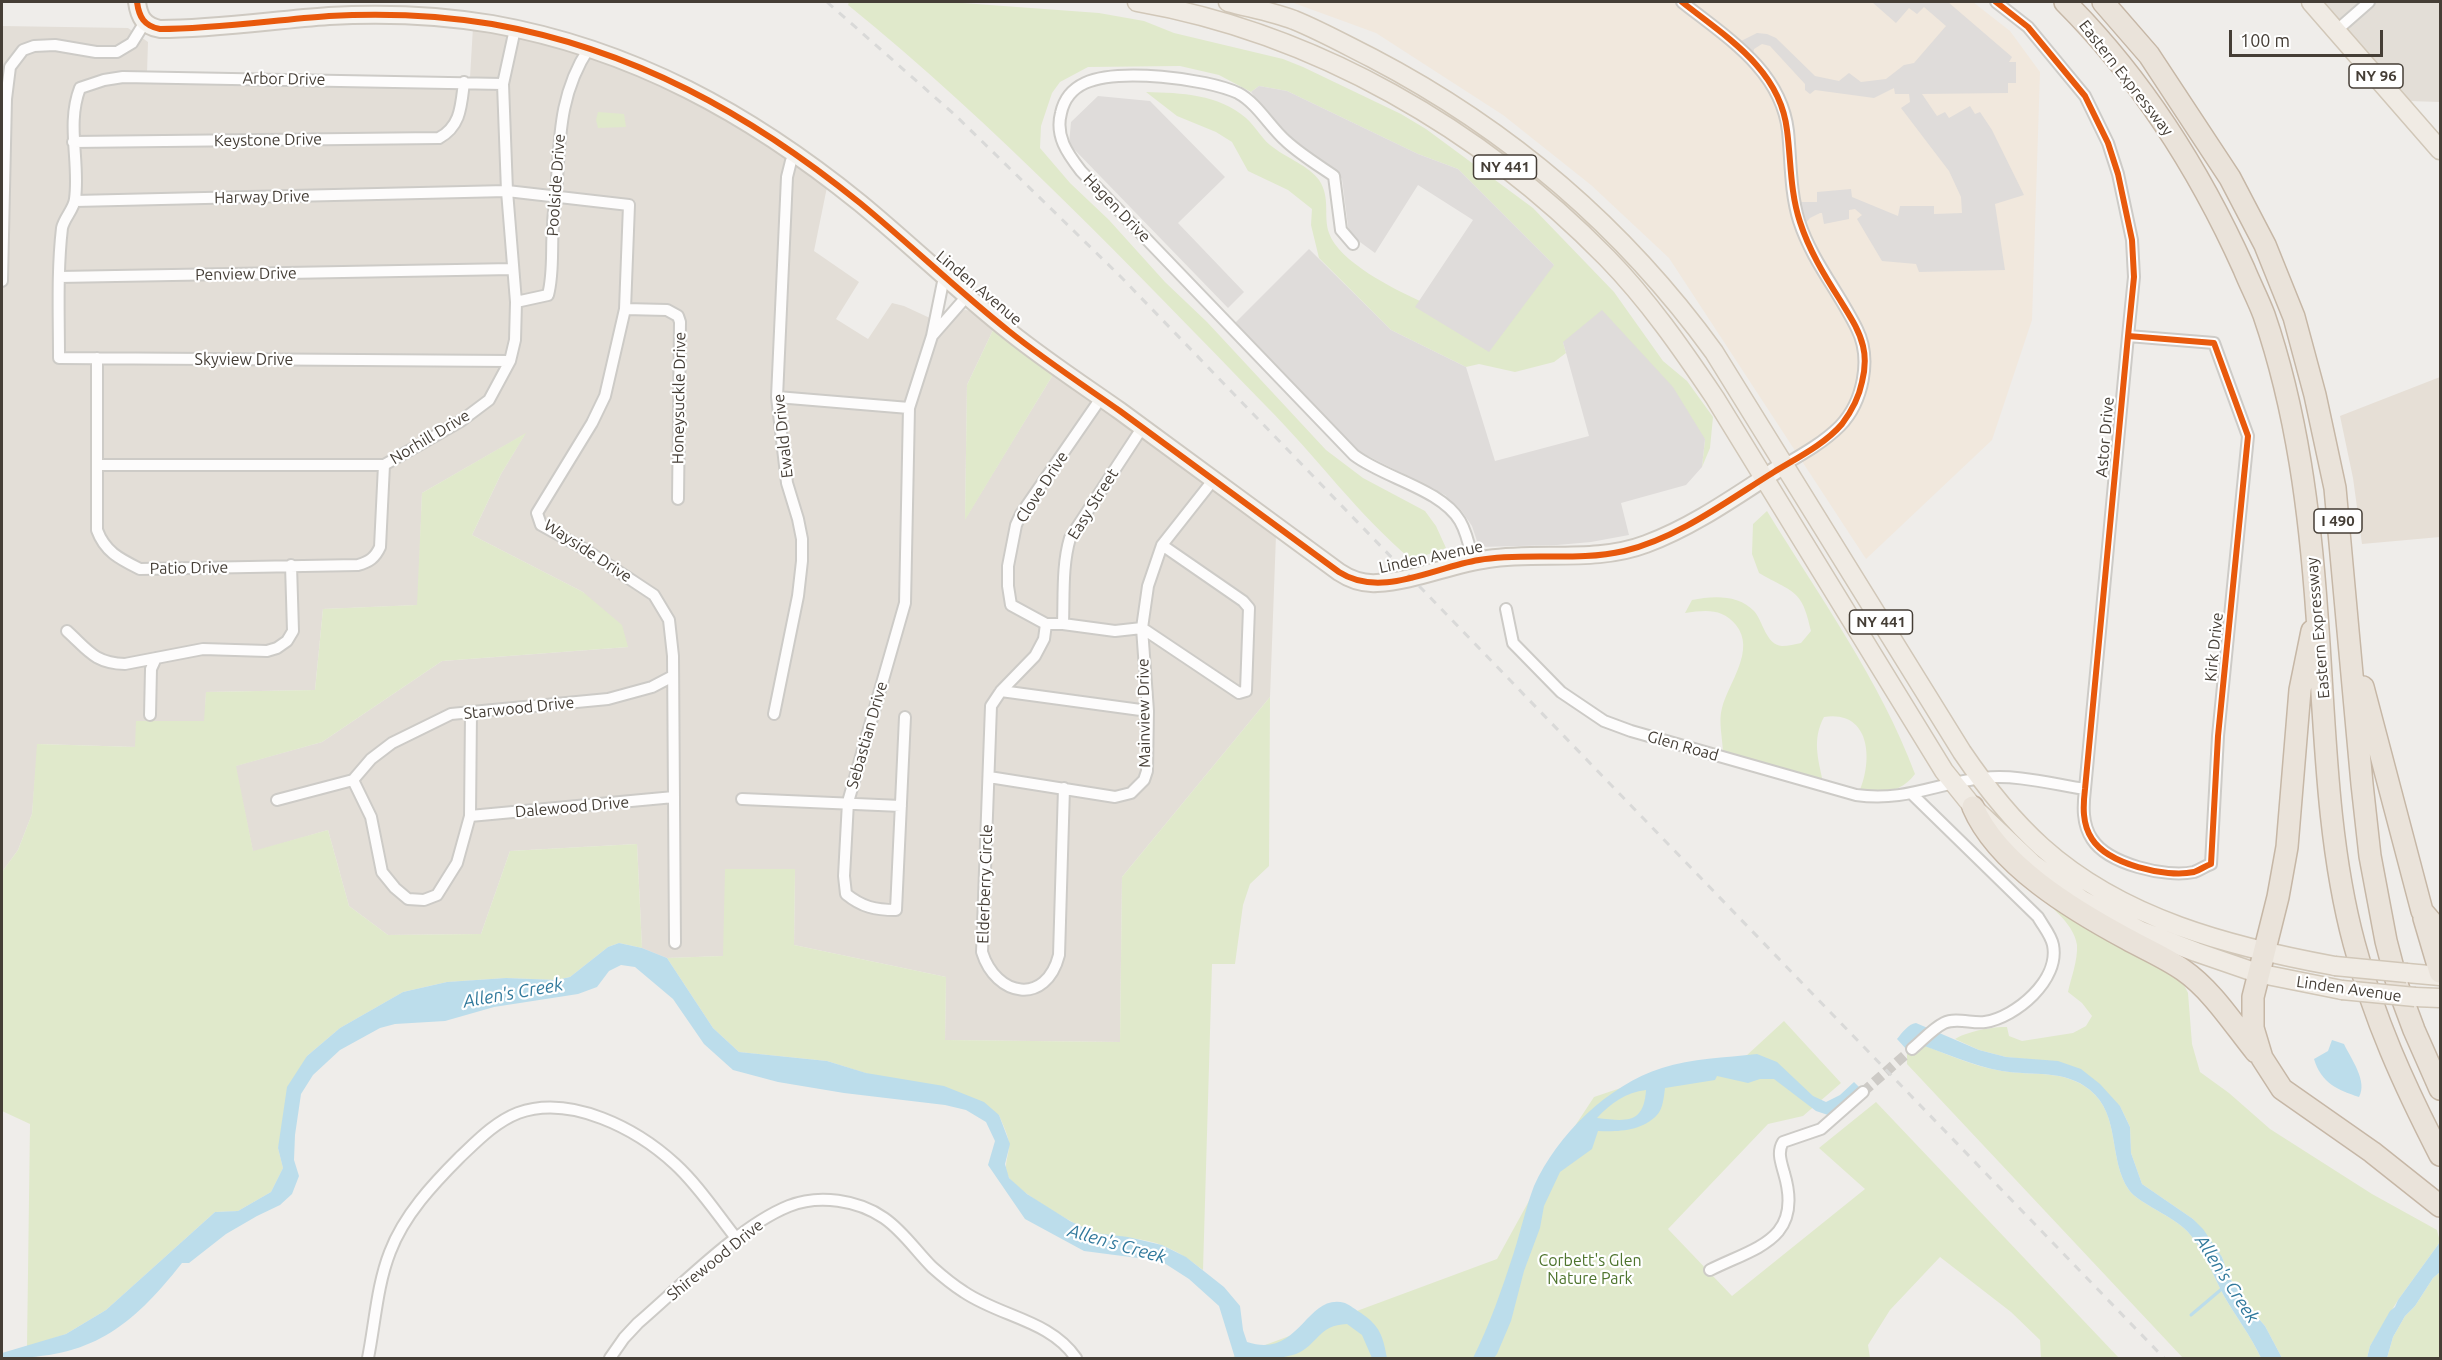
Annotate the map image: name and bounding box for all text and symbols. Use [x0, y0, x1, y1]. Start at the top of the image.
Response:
street label: Eastern Expressway [2075, 16, 2177, 140]
scale bar [2232, 18, 2386, 56]
text: 100 m [2240, 30, 2290, 50]
road number: NY 96 [2349, 64, 2403, 88]
street label: Arbor Drive [242, 69, 326, 89]
street label: Keystone Drive [214, 129, 322, 151]
street label: Poolside Drive [543, 133, 569, 237]
road number: NY 441 [1474, 155, 1537, 179]
street label: Hagen Drive [1080, 170, 1154, 246]
street label: Harway Drive [214, 187, 310, 207]
street label: Linden Avenue [932, 247, 1026, 329]
street label: Penview Drive [195, 264, 297, 284]
street label: Honeysuckle Drive [668, 332, 690, 464]
street label: Skyview Drive [195, 350, 293, 370]
street label: Ewald Drive [769, 393, 797, 479]
street label: Astor Drive [2092, 396, 2118, 478]
street label: Norhill Drive [387, 406, 473, 468]
street label: Clove Drive [1012, 448, 1072, 526]
street label: Easy Street [1064, 465, 1122, 543]
road number: I 490 [2314, 509, 2362, 533]
street label: Wayside Drive [540, 515, 636, 587]
street label: Linden Avenue [1377, 537, 1485, 577]
street label: Eastern Expressway [2302, 557, 2334, 699]
street label: Patio Drive [150, 558, 228, 578]
road number: NY 441 [1850, 610, 1912, 634]
street label: Kirk Drive [2201, 611, 2227, 683]
street label: Mainview Drive [1133, 658, 1155, 768]
street label: Sebastian Drive [843, 679, 891, 791]
street label: Starwood Drive [463, 693, 575, 723]
street label: Glen Road [1645, 727, 1721, 765]
street label: Dalewood Drive [514, 792, 630, 822]
street label: Elderberry Circle [973, 824, 997, 944]
street label: Linden Avenue [2295, 972, 2403, 1006]
water label: Allen's Creek [461, 974, 565, 1012]
street label: Shirewood Drive [663, 1215, 767, 1305]
water label: Allen's Creek [1065, 1220, 1169, 1268]
water label: Allen's Creek [2190, 1231, 2264, 1327]
park label: Corbett's Glen Nature Park [1538, 1251, 1642, 1289]

